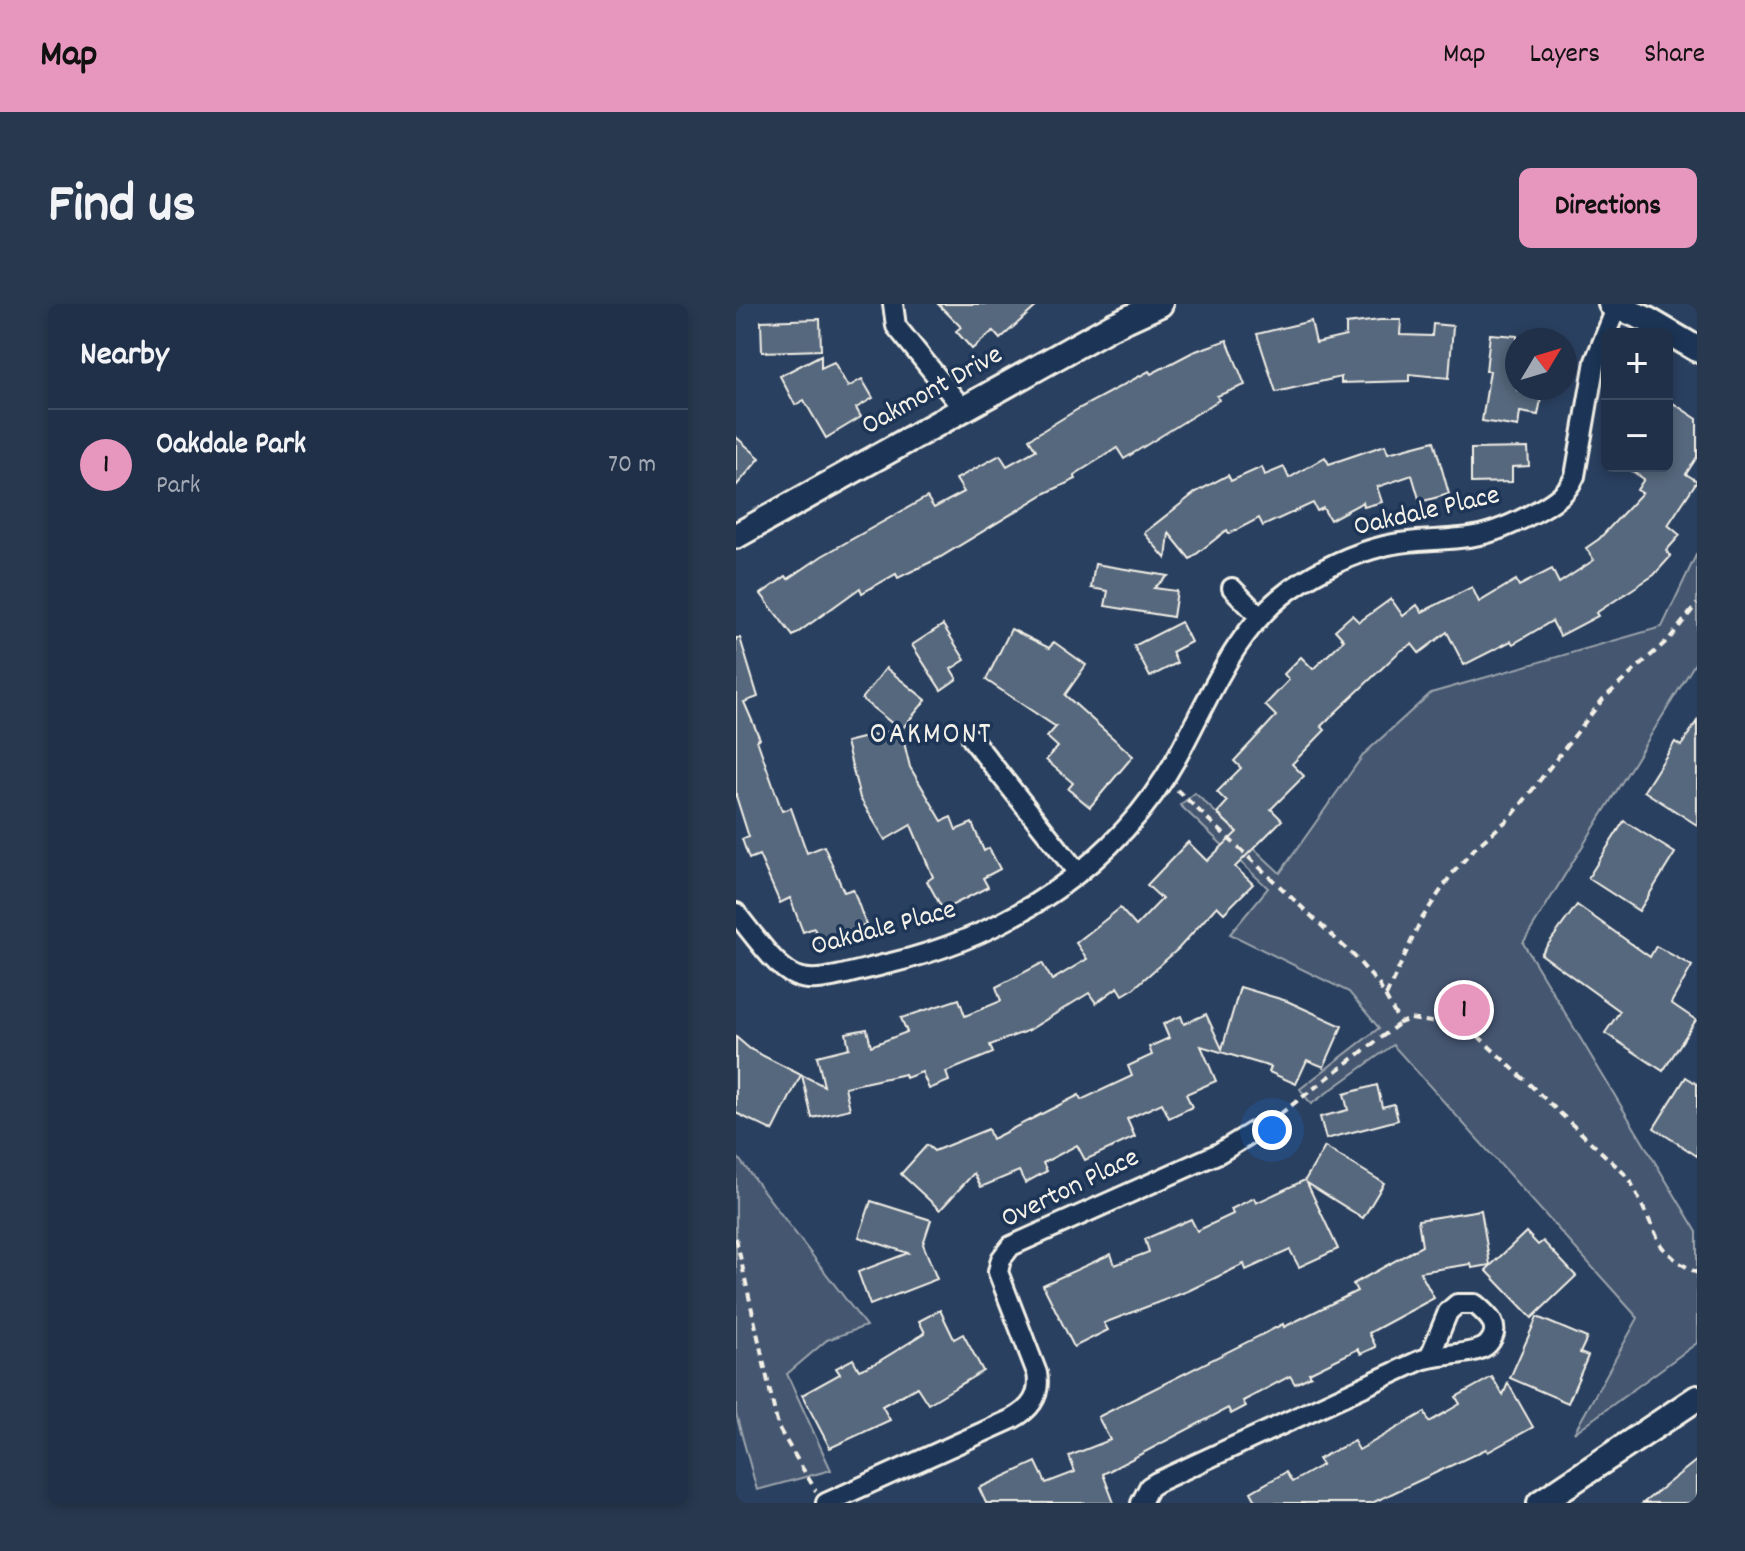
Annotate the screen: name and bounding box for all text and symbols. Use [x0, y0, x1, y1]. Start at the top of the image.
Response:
text: Map [40, 29, 98, 84]
text: Map [1443, 36, 1486, 76]
text: Layers [1530, 36, 1600, 76]
text: Share [1644, 36, 1705, 76]
text: Find us [48, 168, 196, 248]
button: Directions [1519, 168, 1697, 248]
north arrow [1505, 328, 1577, 400]
map controls [1601, 328, 1673, 472]
button: + [1601, 328, 1673, 400]
text: Nearby [80, 332, 169, 381]
street label: Oakmont Drive [855, 337, 1011, 447]
button: − [1601, 400, 1673, 472]
text: Oakdale Park [156, 425, 306, 468]
text: 1 [103, 447, 109, 484]
text: 70 m [608, 447, 656, 484]
text: Park [156, 468, 200, 505]
street label: Oakdale Place [1350, 477, 1504, 549]
district label: OAKMONT [869, 715, 993, 758]
street label: Oakdale Place [807, 891, 961, 969]
pin: 1 [1438, 980, 1490, 1040]
your location [1252, 1110, 1292, 1150]
street label: Overton Place [995, 1139, 1147, 1241]

